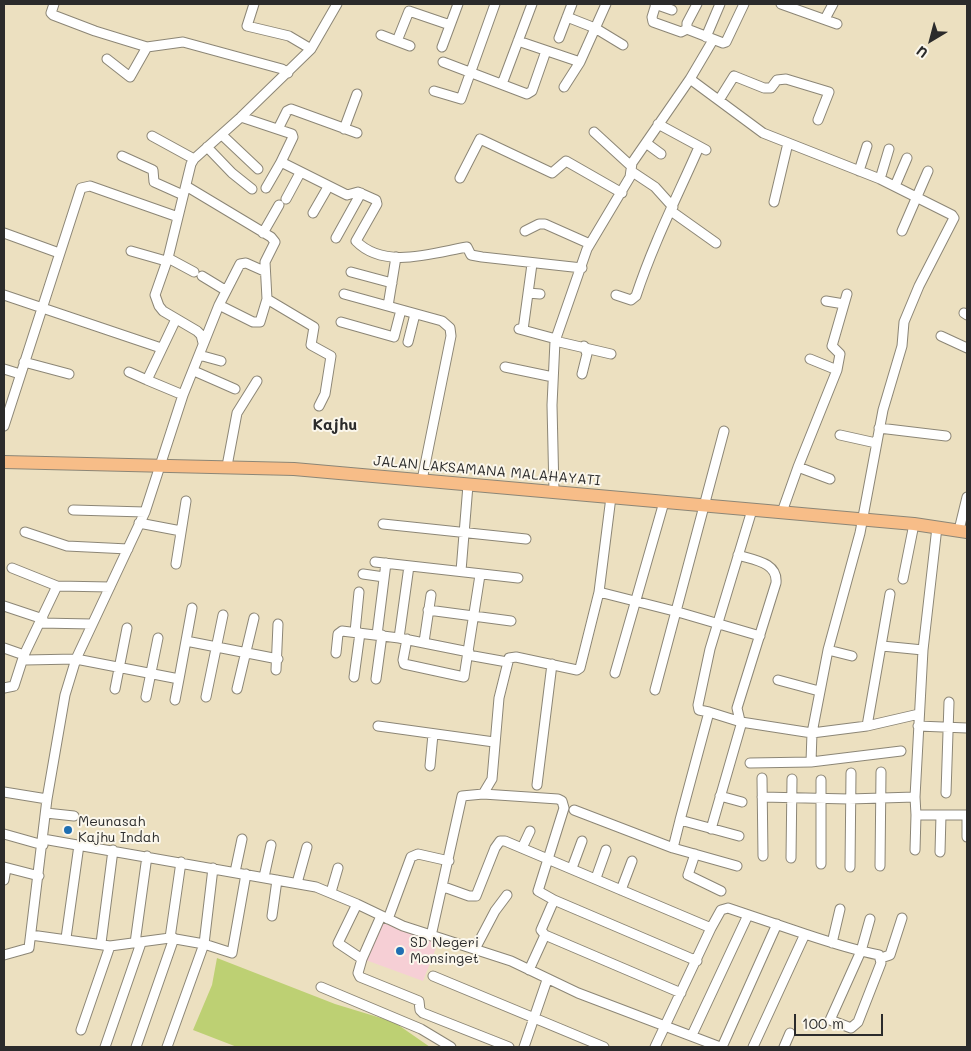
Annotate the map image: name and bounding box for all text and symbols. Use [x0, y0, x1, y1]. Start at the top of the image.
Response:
north arrow [906, 15, 956, 65]
text: U [912, 42, 931, 63]
district label: Kajhu [313, 415, 357, 435]
street label: JALAN LAKSAMANA MALAHAYATI [373, 453, 601, 489]
place label: Meunasah Kajhu Indah [78, 814, 159, 846]
marker: Meunasah Kajhu Indah [62, 824, 74, 836]
place label: SD Negeri Monsinget [410, 935, 479, 968]
marker: SD Negeri Monsinget [394, 945, 406, 957]
scale bar [796, 1004, 885, 1036]
text: 100 m [802, 1013, 844, 1033]

